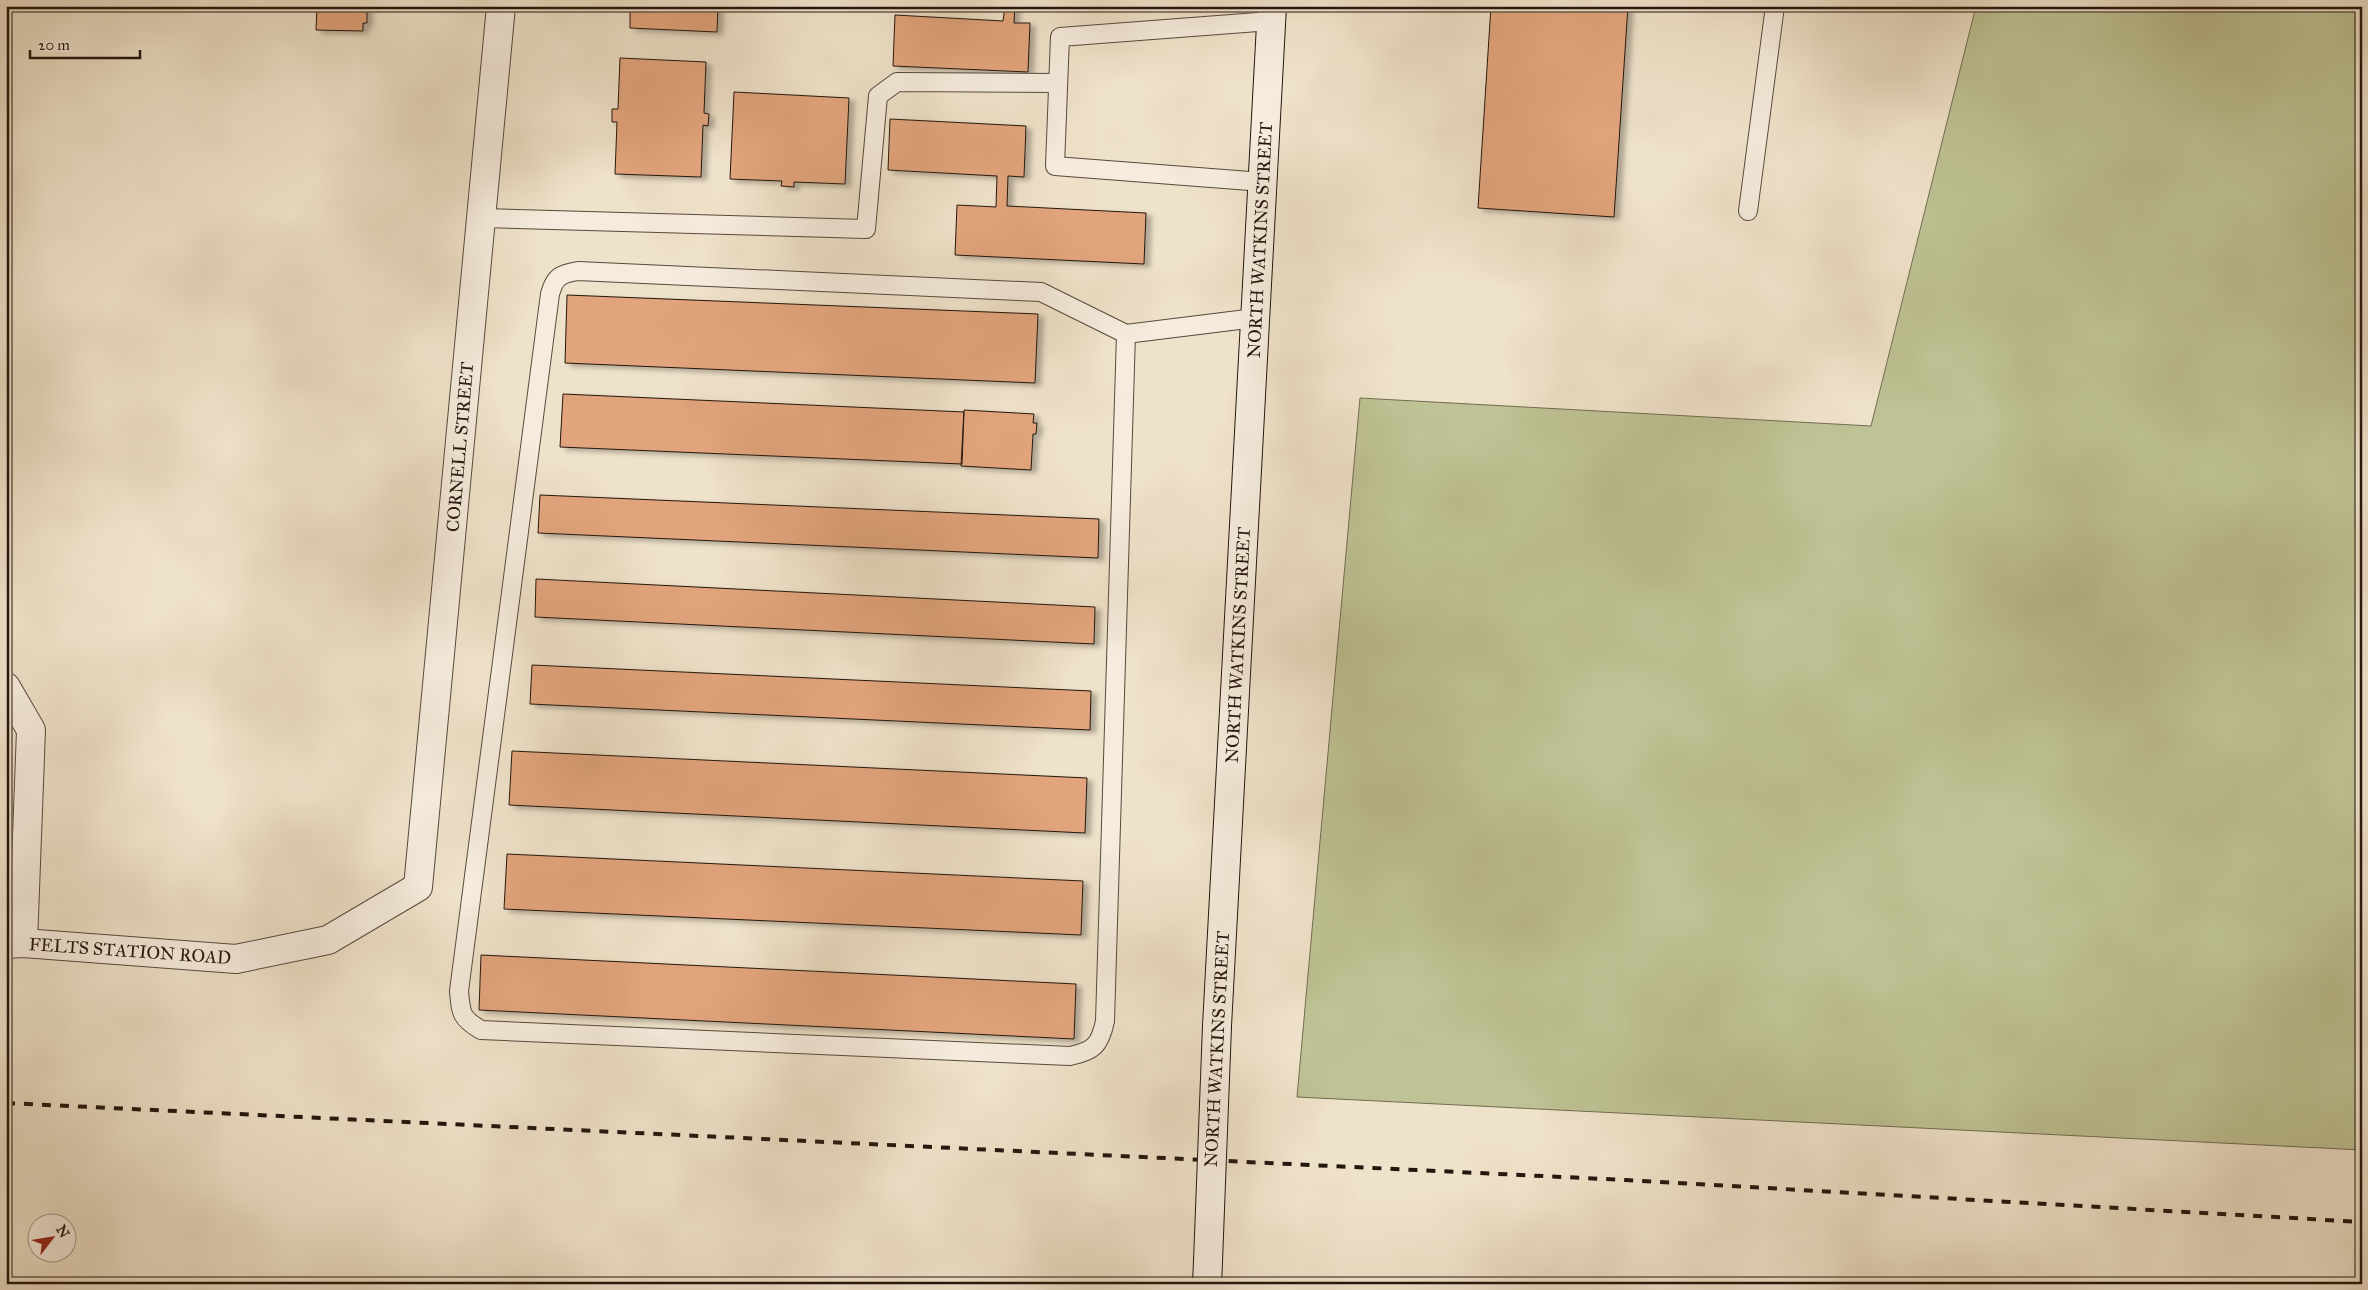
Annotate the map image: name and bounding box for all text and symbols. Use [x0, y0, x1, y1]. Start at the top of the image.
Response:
scale bar [30, 28, 140, 60]
text: 20 m [38, 36, 70, 54]
street label: NORTH WATKINS STREET [1243, 121, 1277, 359]
street label: CORNELL STREET [442, 361, 478, 533]
street label: NORTH WATKINS STREET [1221, 526, 1255, 764]
street label: NORTH WATKINS STREET [1200, 930, 1234, 1168]
street label: FELTS STATION ROAD [28, 933, 232, 969]
north arrow [28, 1212, 78, 1262]
text: N [52, 1222, 73, 1241]

